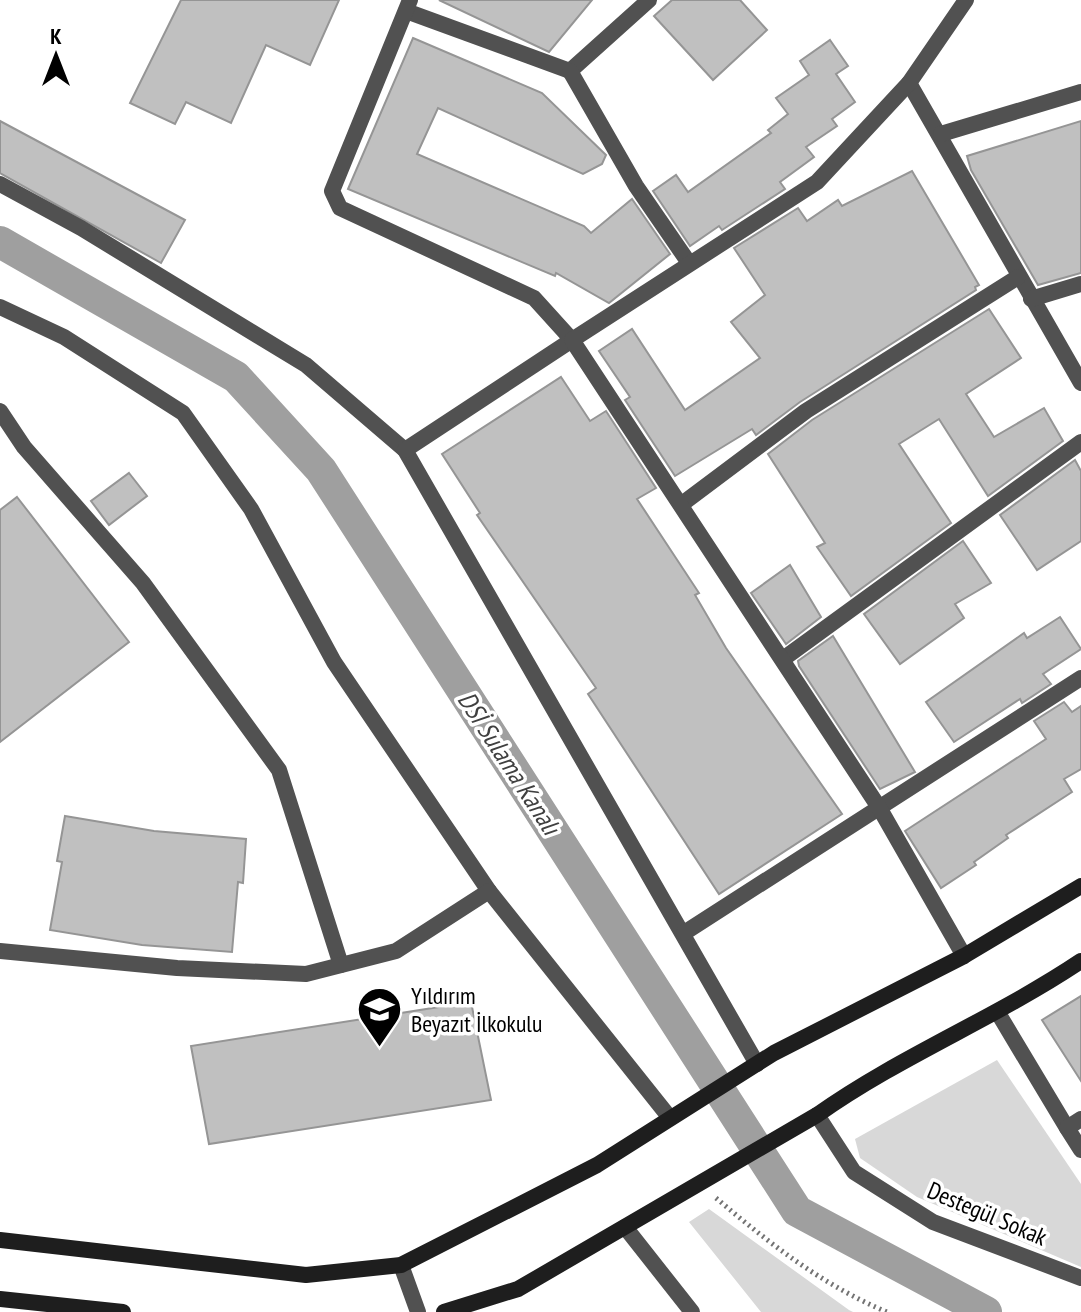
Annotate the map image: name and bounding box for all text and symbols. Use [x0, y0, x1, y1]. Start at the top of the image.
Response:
north arrow [16, 16, 96, 96]
text: K [50, 22, 62, 50]
water label: DSİ Sulama Kanalı [451, 685, 569, 842]
place label: Yıldırım Beyazıt İlkokulu [411, 980, 542, 1039]
school or university icon: Yıldırım Beyazıt İlkokulu [356, 986, 404, 1049]
street label: Destegül Sokak [923, 1174, 1052, 1253]

